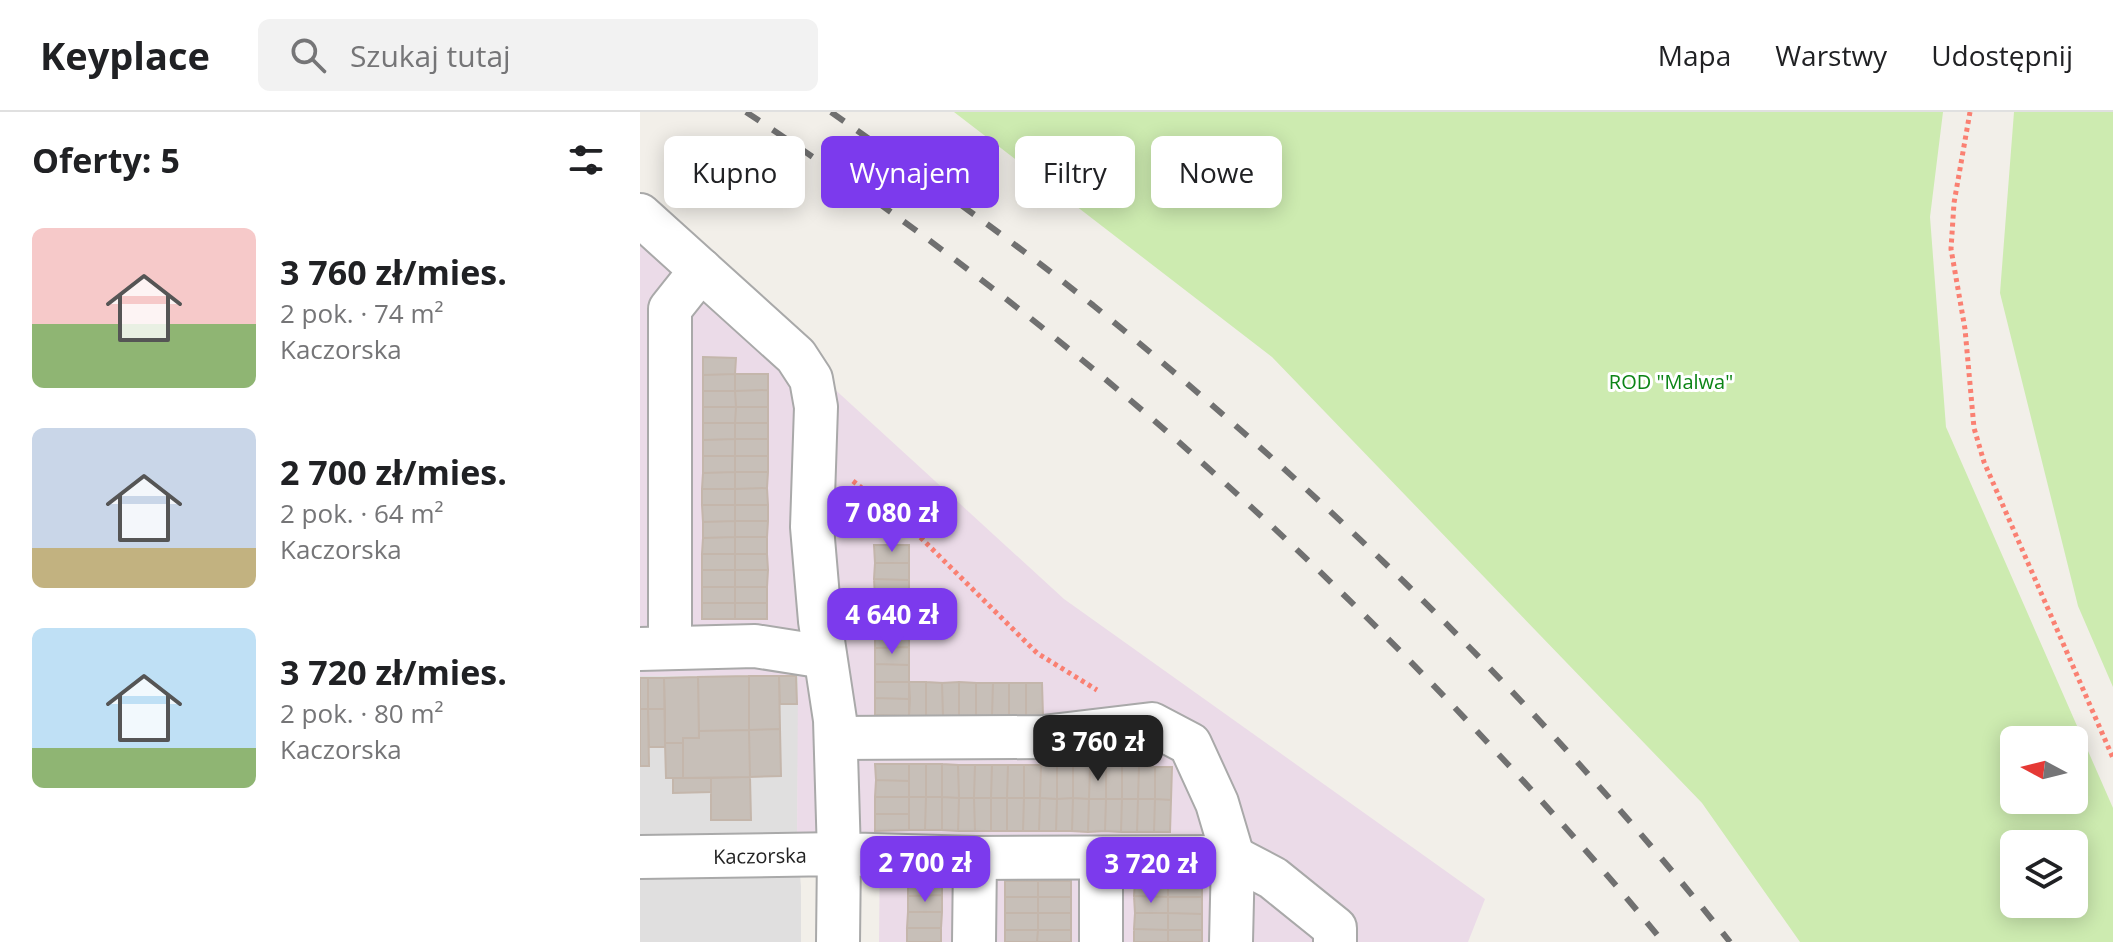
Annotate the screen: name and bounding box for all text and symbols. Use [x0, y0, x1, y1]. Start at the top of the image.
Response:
search box [258, 19, 818, 91]
text: Keyplace [40, 29, 210, 81]
icon: search [286, 33, 330, 77]
text: Szukaj tutaj [350, 35, 511, 76]
text: Mapa [1658, 36, 1731, 74]
text: Warstwy [1775, 36, 1887, 74]
text: Udostępnij [1931, 36, 2073, 74]
chip: Kupno [664, 136, 805, 208]
chip: Wynajem [821, 136, 999, 208]
chip: Filtry [1015, 136, 1135, 208]
chip: Nowe [1151, 136, 1282, 208]
text: Oferty: 5 [32, 137, 180, 183]
icon: filters [564, 138, 608, 182]
text: 3 760 zł/mies. [280, 249, 507, 295]
icon: home [96, 260, 192, 356]
text: 2 pok. · 74 m² [280, 295, 444, 331]
text: Kaczorska [280, 331, 402, 367]
park label: ROD "Malwa" [1609, 368, 1733, 395]
text: 2 700 zł/mies. [280, 449, 507, 495]
icon: home [96, 460, 192, 556]
pin: 7 080 zł [809, 486, 975, 554]
text: 7 080 zł [845, 494, 939, 530]
text: 2 pok. · 64 m² [280, 495, 444, 531]
text: Kaczorska [280, 531, 402, 567]
pin: 4 640 zł [809, 588, 975, 656]
text: 4 640 zł [845, 596, 939, 632]
text: 3 720 zł/mies. [280, 649, 507, 695]
icon: home [96, 660, 192, 756]
text: 2 pok. · 80 m² [280, 695, 444, 731]
pin: 3 760 zł [1015, 715, 1181, 783]
text: 3 760 zł [1051, 723, 1145, 759]
north arrow [2000, 726, 2088, 814]
map controls [2000, 726, 2088, 918]
text: Kaczorska [280, 731, 402, 767]
button: layers [2000, 830, 2088, 918]
pin: 2 700 zł [842, 836, 1008, 904]
pin: 3 720 zł [1068, 837, 1234, 905]
street label: Kaczorska [713, 841, 807, 869]
text: 2 700 zł [878, 844, 972, 880]
text: 3 720 zł [1104, 845, 1198, 881]

